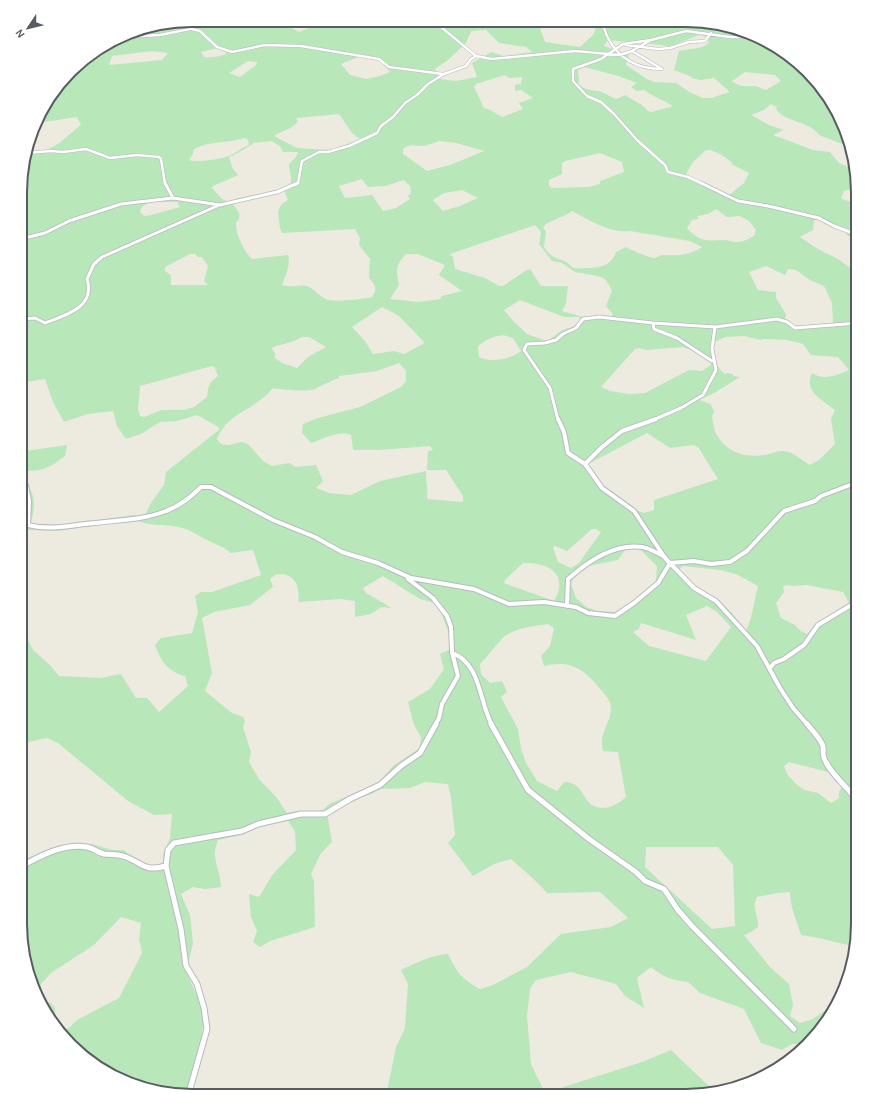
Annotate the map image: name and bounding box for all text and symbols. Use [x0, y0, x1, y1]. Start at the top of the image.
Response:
north arrow [8, 8, 48, 48]
text: N [13, 26, 28, 40]

